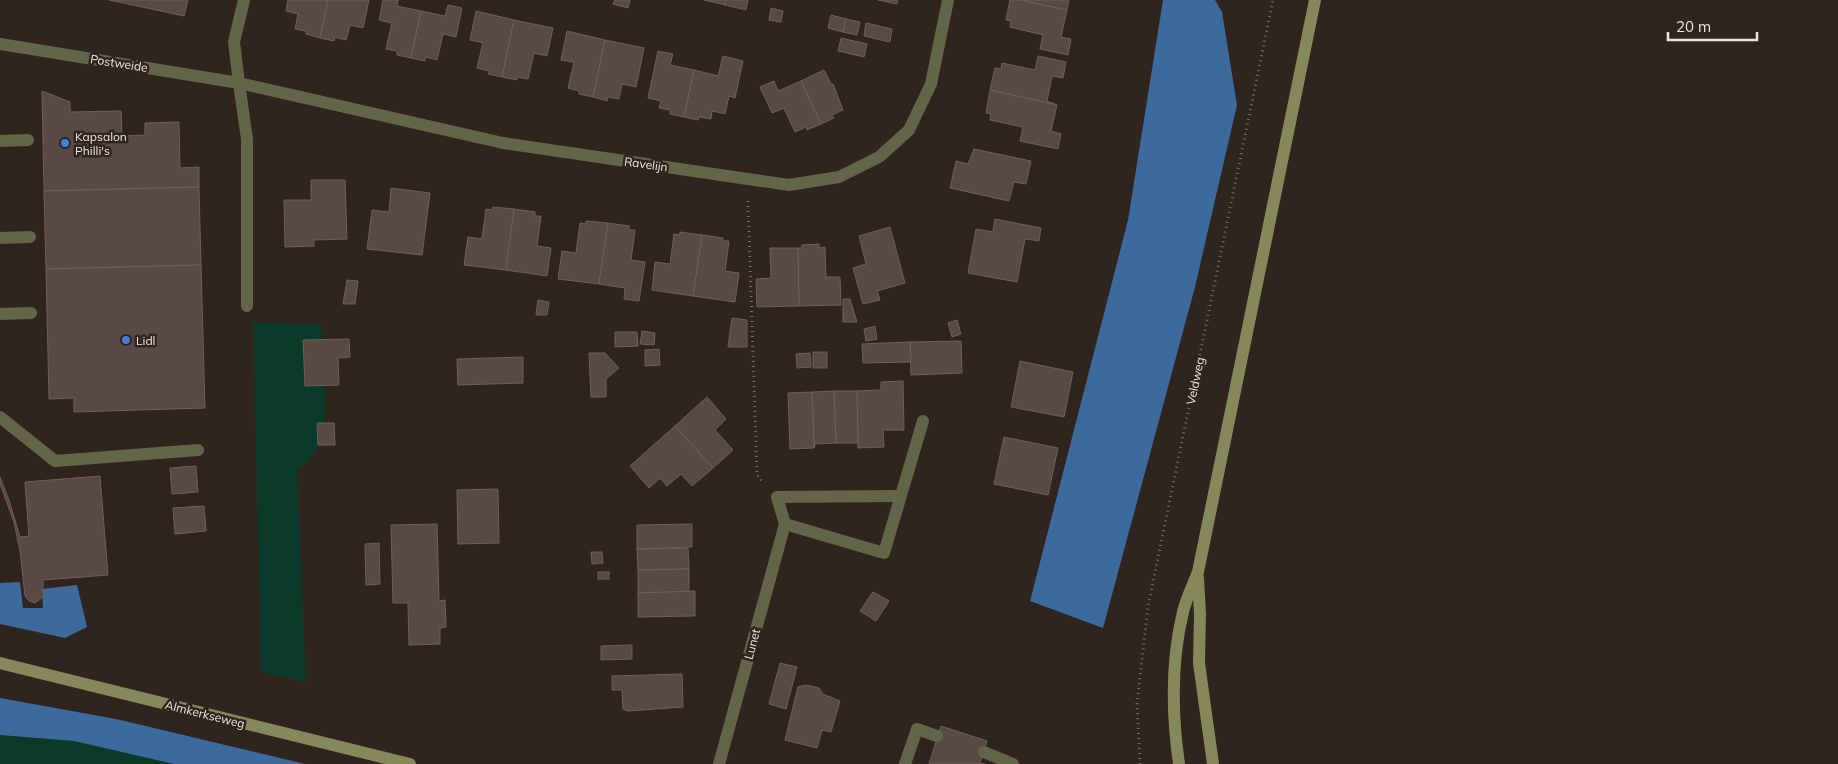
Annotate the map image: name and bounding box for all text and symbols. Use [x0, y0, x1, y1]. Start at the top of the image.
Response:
scale bar [1668, 10, 1757, 42]
text: 20 m [1676, 17, 1711, 36]
street label: Postweide [89, 51, 149, 75]
place label: Kapsalon Philli's [75, 129, 127, 158]
marker: Kapsalon Philli's [59, 137, 71, 149]
street label: Ravelijn [623, 154, 669, 174]
place label: Lidl [136, 333, 155, 348]
marker: Lidl [120, 334, 132, 346]
street label: Veldweg [1183, 356, 1207, 406]
street label: Lunet [741, 627, 763, 661]
street label: Almkerkseweg [164, 697, 246, 731]

